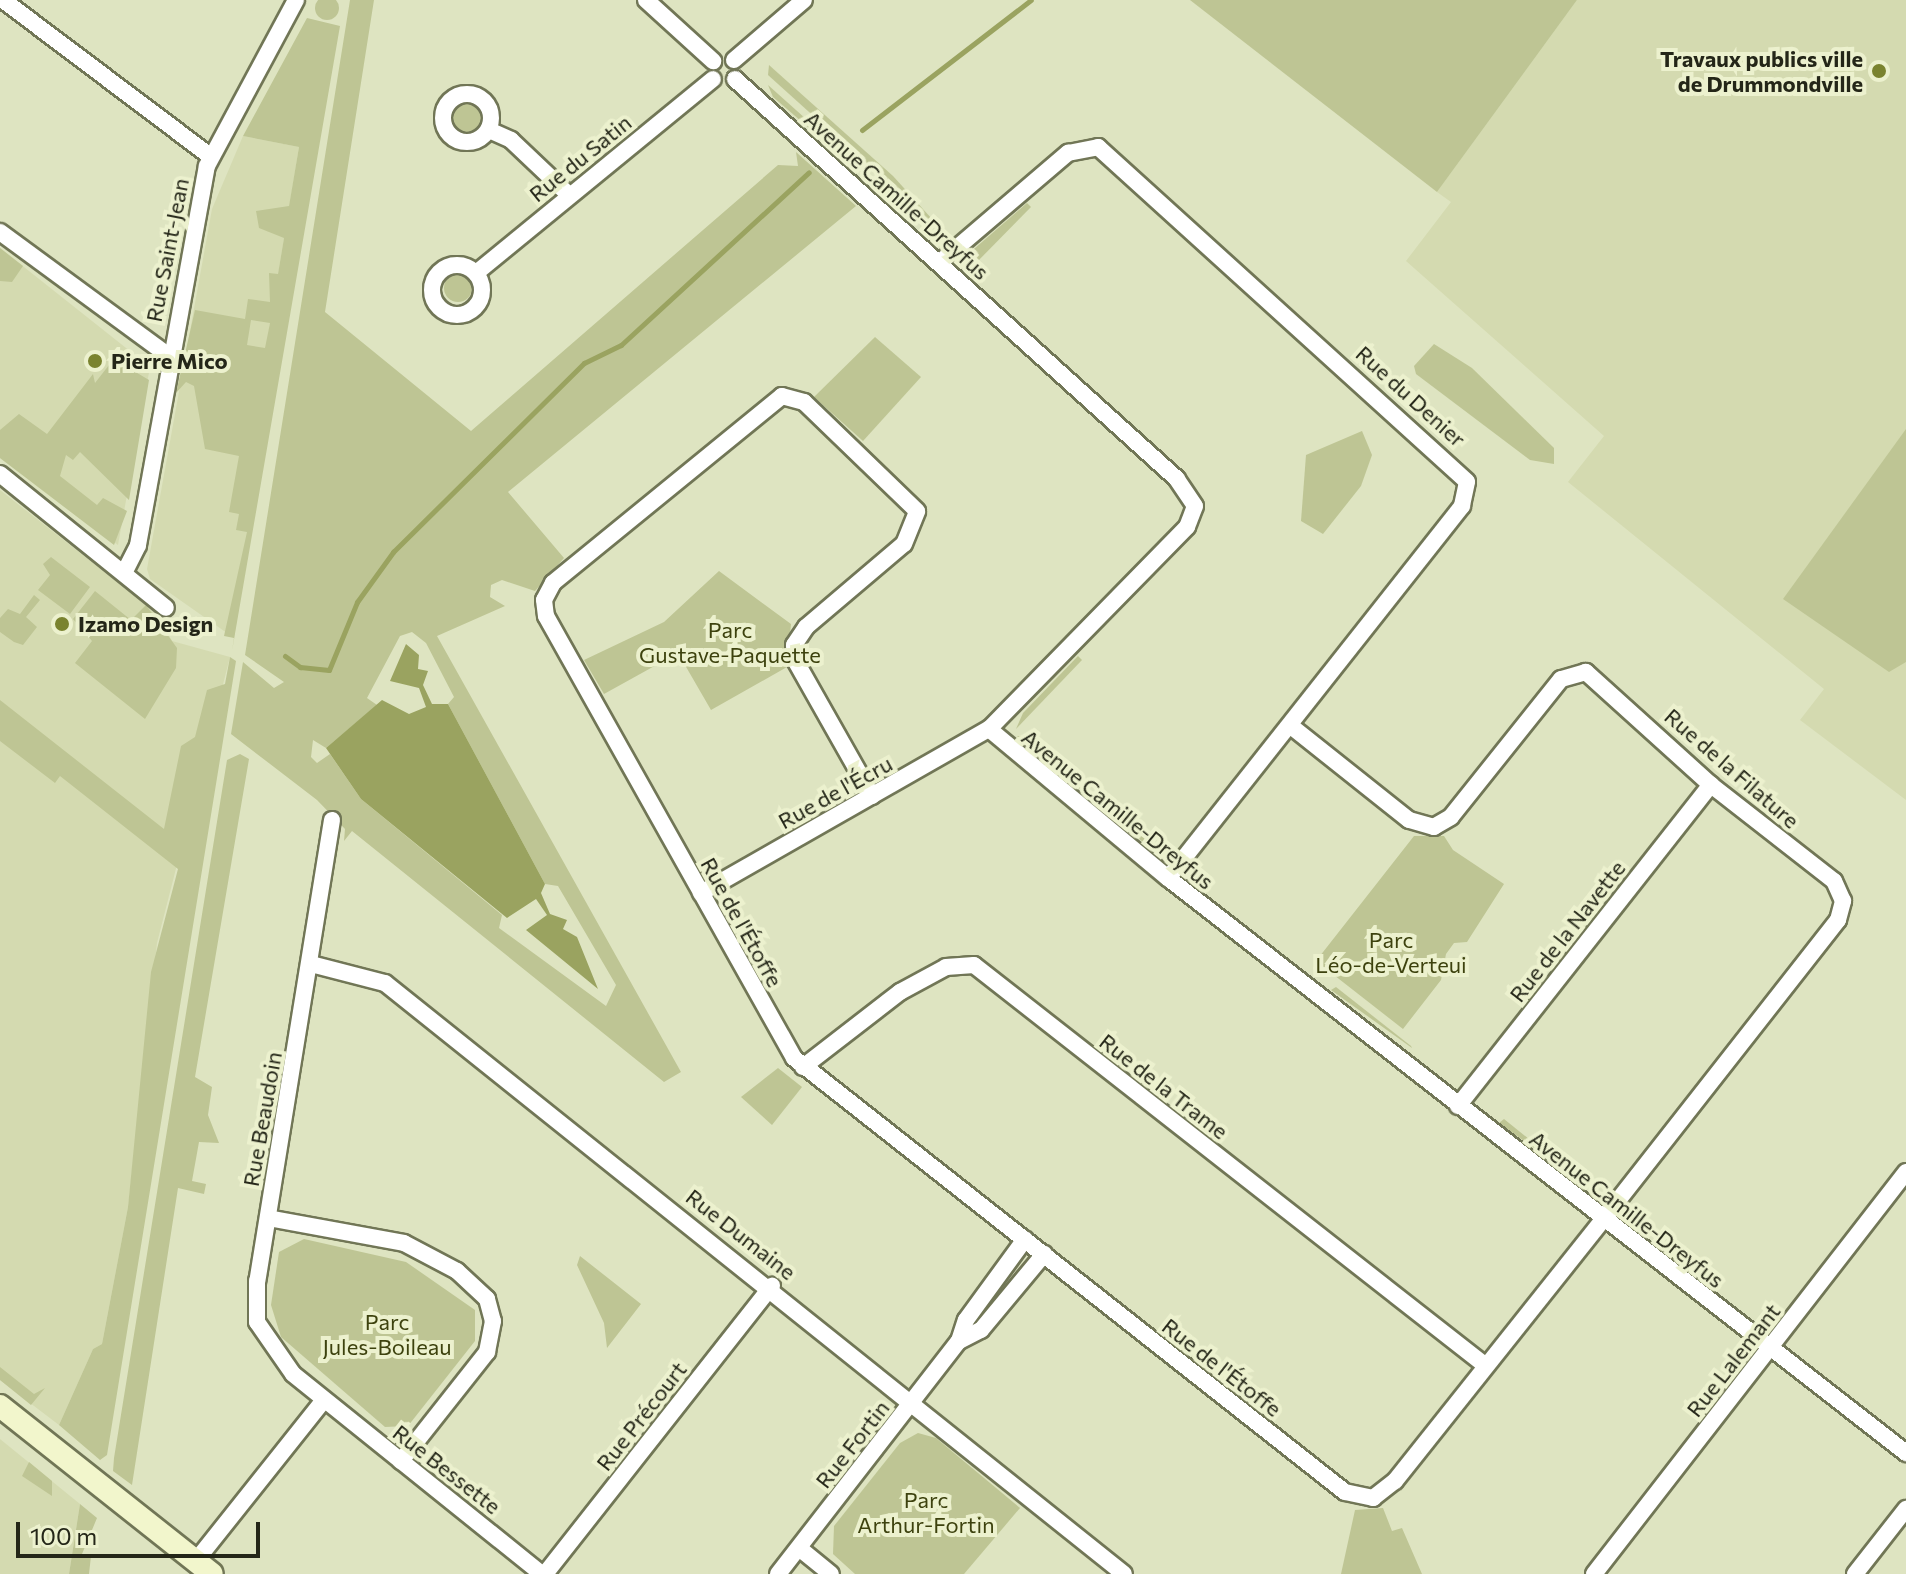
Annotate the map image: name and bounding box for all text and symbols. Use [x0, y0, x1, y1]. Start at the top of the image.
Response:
place label: Travaux publics ville de Drummondville [1660, 45, 1863, 96]
marker: Travaux publics ville de Drummondville [1870, 62, 1888, 80]
street label: Avenue Camille-Dreyfus [799, 105, 995, 285]
street label: Rue du Satin [524, 109, 636, 207]
street label: Rue Saint-Jean [140, 176, 194, 324]
street label: Rue du Denier [1351, 340, 1471, 452]
place label: Pierre Mico [111, 348, 228, 374]
marker: Pierre Mico [86, 352, 104, 370]
place label: Izamo Design [78, 611, 213, 637]
marker: Izamo Design [53, 615, 71, 633]
park label: Parc Gustave-Paquette [639, 616, 821, 668]
street label: Rue de la Filature [1659, 703, 1805, 833]
street label: Avenue Camille-Dreyfus [1017, 723, 1219, 895]
street label: Rue de l'Écru [773, 750, 897, 834]
street label: Rue de l'Étoffe [696, 853, 788, 991]
street label: Rue de la Navette [1504, 855, 1630, 1007]
park label: Parc Léo-de-Verteui [1315, 926, 1467, 978]
street label: Rue de la Trame [1095, 1028, 1233, 1144]
street label: Rue Beaudoin [237, 1050, 287, 1188]
street label: Avenue Camille-Dreyfus [1525, 1125, 1729, 1293]
street label: Rue Dumaine [681, 1183, 801, 1285]
street label: Rue Lalemant [1681, 1298, 1785, 1422]
park label: Parc Jules-Boileau [322, 1308, 452, 1360]
street label: Rue de l'Étoffe [1157, 1312, 1287, 1422]
street label: Rue Précourt [590, 1356, 692, 1476]
street label: Rue Fortin [810, 1395, 894, 1493]
street label: Rue Bessette [388, 1419, 506, 1519]
park label: Parc Arthur-Fortin [857, 1486, 995, 1538]
scale bar [20, 1506, 264, 1556]
text: 100 m [30, 1521, 97, 1550]

